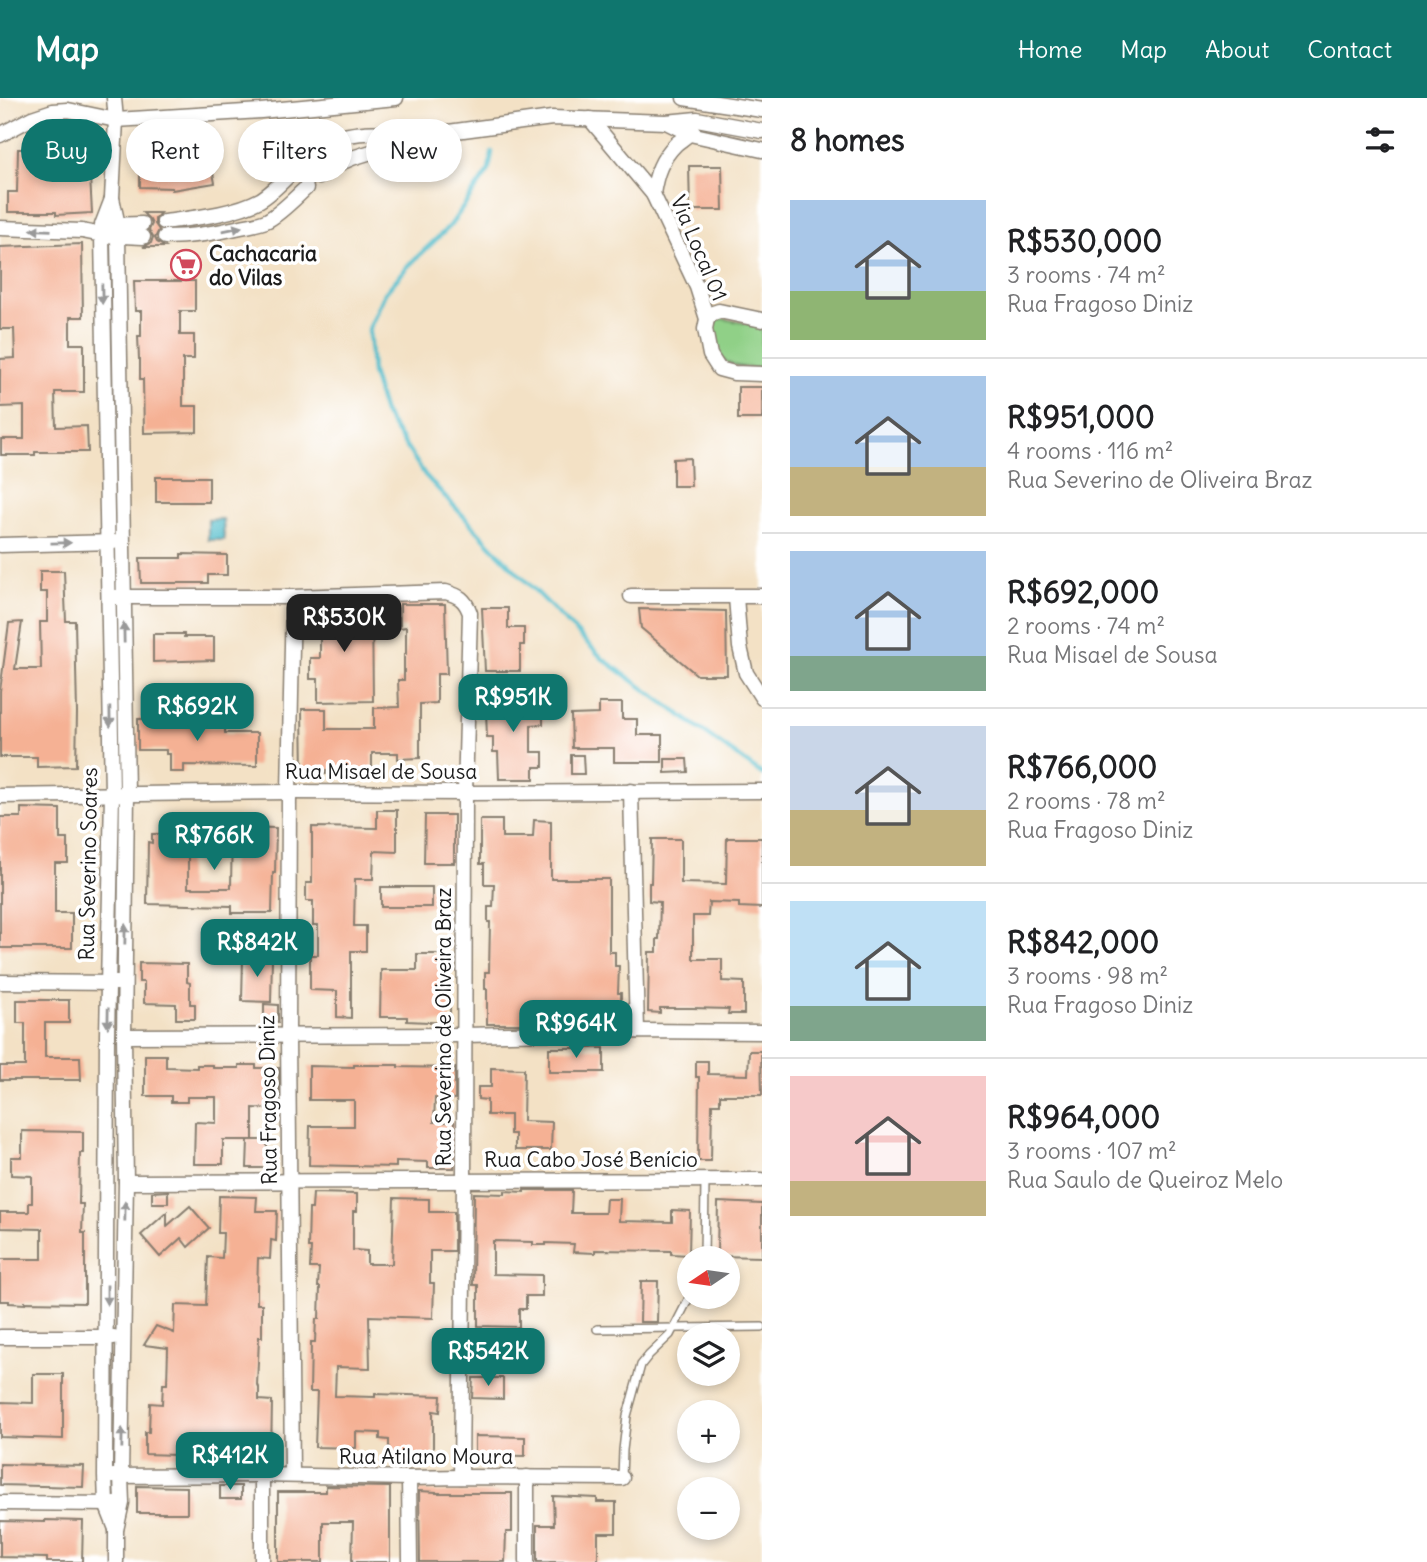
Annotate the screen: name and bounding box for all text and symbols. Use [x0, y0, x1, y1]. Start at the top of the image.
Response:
text: Map [35, 28, 99, 70]
text: Home [1018, 34, 1082, 64]
text: Map [1120, 34, 1167, 64]
text: About [1205, 34, 1269, 64]
text: Contact [1307, 34, 1392, 64]
chip: Buy [21, 119, 112, 182]
chip: Rent [126, 119, 224, 182]
chip: Filters [238, 119, 352, 182]
chip: New [366, 119, 462, 182]
text: 8 homes [790, 121, 905, 159]
icon: filters [1361, 121, 1399, 159]
street label: Via Local 01 [665, 191, 733, 305]
text: R$530,000 [1007, 222, 1162, 260]
one-way arrow [30, 224, 52, 235]
one-way arrow [221, 224, 243, 235]
icon: home [846, 228, 930, 312]
place label: Cachacaria do Vilas [209, 240, 317, 291]
supermarket icon: Cachacaria do Vilas [169, 248, 203, 282]
text: 3 rooms · 74 m² [1007, 260, 1166, 289]
one-way arrow [97, 283, 108, 305]
text: Rua Fragoso Diniz [1007, 289, 1193, 318]
text: R$951,000 [1007, 398, 1155, 436]
icon: home [846, 404, 930, 488]
text: 4 rooms · 116 m² [1007, 436, 1173, 465]
text: Rua Severino de Oliveira Braz [1007, 465, 1313, 494]
one-way arrow [50, 537, 72, 549]
text: R$692,000 [1007, 573, 1159, 611]
icon: home [846, 579, 930, 663]
pin: R$530K [287, 594, 401, 654]
text: R$530K [302, 602, 386, 631]
text: 2 rooms · 74 m² [1007, 611, 1165, 640]
one-way arrow [118, 622, 130, 644]
text: Rua Misael de Sousa [1007, 640, 1218, 669]
pin: R$951K [456, 674, 570, 734]
text: R$951K [474, 682, 552, 711]
pin: R$692K [140, 684, 254, 743]
text: R$692K [157, 691, 237, 720]
one-way arrow [104, 706, 116, 728]
text: R$766,000 [1007, 748, 1157, 786]
icon: home [846, 754, 930, 838]
street label: Rua Misael de Sousa [285, 758, 477, 785]
street label: Rua Severino Soares [73, 767, 103, 961]
text: 2 rooms · 78 m² [1007, 786, 1166, 815]
pin: R$766K [157, 812, 271, 872]
text: Rua Fragoso Diniz [1007, 815, 1193, 844]
text: R$766K [174, 820, 254, 849]
street label: Rua Severino de Oliveira Braz [430, 887, 457, 1167]
pin: R$842K [200, 920, 314, 979]
one-way arrow [119, 923, 131, 945]
text: R$842,000 [1007, 923, 1159, 961]
text: R$842K [217, 927, 297, 956]
icon: home [846, 929, 930, 1013]
text: 3 rooms · 98 m² [1007, 961, 1168, 990]
text: Rua Fragoso Diniz [1007, 990, 1193, 1019]
pin: R$964K [519, 1000, 633, 1060]
one-way arrow [102, 1007, 113, 1029]
text: R$964K [535, 1008, 617, 1037]
street label: Rua Fragoso Diniz [253, 1015, 283, 1185]
text: R$964,000 [1007, 1098, 1160, 1136]
icon: home [846, 1104, 930, 1188]
text: 3 rooms · 107 m² [1007, 1136, 1177, 1165]
street label: Rua Cabo José Benício [484, 1146, 698, 1173]
text: Rua Saulo de Queiroz Melo [1007, 1165, 1283, 1194]
one-way arrow [119, 1200, 131, 1222]
north arrow [677, 1246, 740, 1309]
map controls [677, 1246, 740, 1540]
one-way arrow [101, 1284, 113, 1306]
button: layers [677, 1323, 740, 1386]
pin: R$542K [431, 1328, 545, 1388]
text: R$542K [448, 1336, 528, 1365]
button: + [677, 1400, 740, 1463]
one-way arrow [116, 1427, 127, 1449]
pin: R$412K [173, 1432, 287, 1492]
text: R$412K [192, 1440, 268, 1469]
street label: Rua Atilano Moura [339, 1443, 513, 1470]
button: − [677, 1477, 740, 1540]

